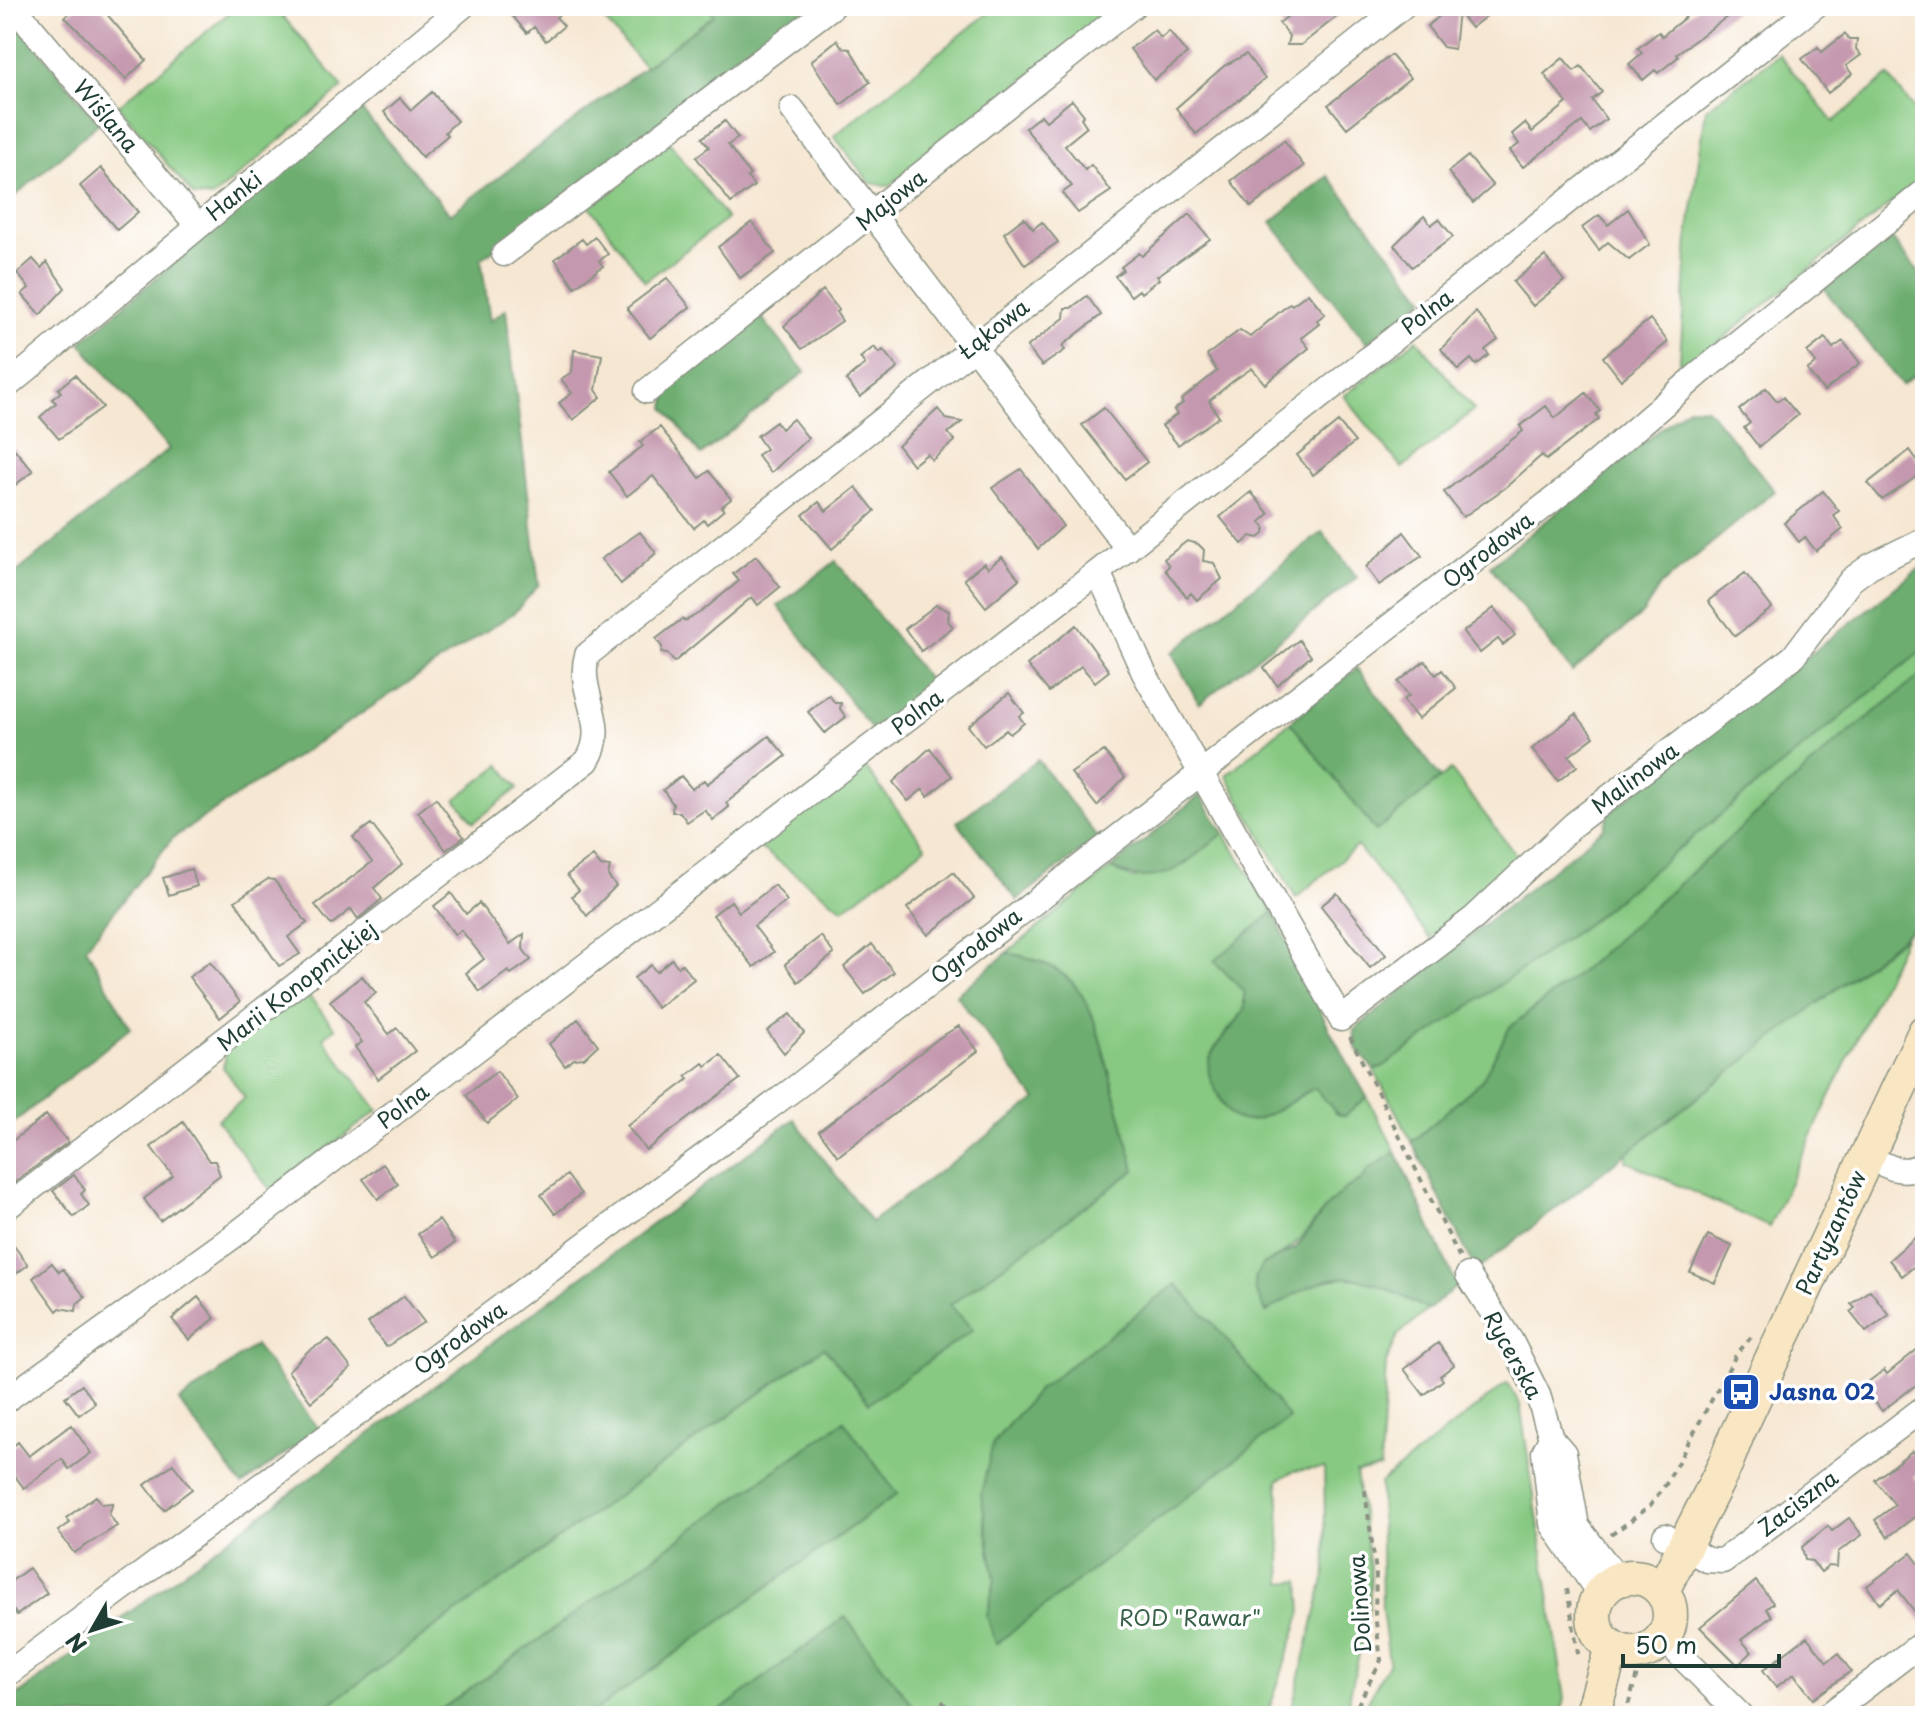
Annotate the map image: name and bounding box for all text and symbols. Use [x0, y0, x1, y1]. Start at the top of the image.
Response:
street label: Wiślana [67, 71, 148, 159]
street label: Majowa [848, 160, 933, 238]
street label: Hanki [198, 162, 268, 228]
street label: Polna [1393, 280, 1459, 342]
street label: Łąkowa [950, 289, 1036, 367]
street label: Ogrodowa [1435, 503, 1540, 595]
street label: Polna [883, 680, 949, 742]
street label: Malinowa [1584, 733, 1685, 821]
street label: Ogrodowa [923, 899, 1028, 991]
street label: Marii Konopnickiej [209, 912, 383, 1058]
street label: Polna [369, 1074, 435, 1136]
street label: Partyzantów [1786, 1164, 1873, 1300]
street label: Ogrodowa [406, 1292, 513, 1382]
street label: Rycerska [1477, 1304, 1552, 1405]
bus stop icon: Jasna 02 [1720, 1371, 1762, 1413]
place label: Jasna 02 [1769, 1374, 1875, 1407]
street label: Zaciszna [1750, 1460, 1844, 1543]
street label: Dolinowa [1339, 1553, 1378, 1654]
north arrow [52, 1590, 132, 1670]
park label: ROD "Rawar" [1119, 1600, 1261, 1633]
scale bar [1623, 1618, 1779, 1668]
text: N [57, 1626, 94, 1661]
text: 50 m [1635, 1626, 1697, 1662]

